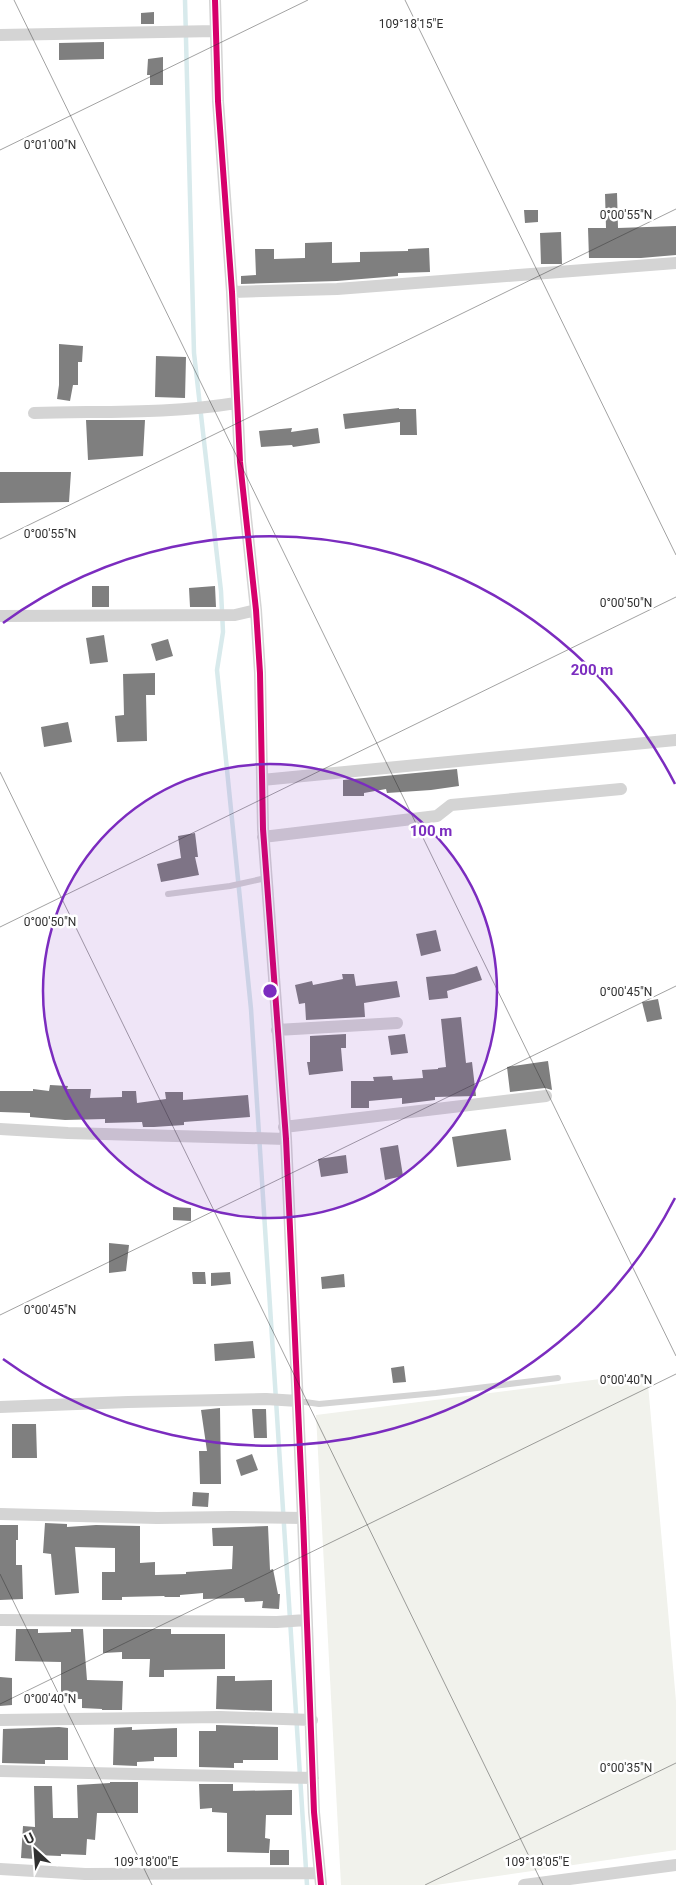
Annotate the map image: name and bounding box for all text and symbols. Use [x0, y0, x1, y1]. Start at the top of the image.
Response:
text: 109°18'15"E [379, 17, 443, 31]
text: 0°01'00"N [24, 138, 76, 152]
text: 0°00'55"N [600, 208, 652, 222]
text: 0°00'55"N [24, 527, 76, 541]
text: 0°00'50"N [600, 596, 652, 610]
text: 200 m [571, 661, 613, 679]
text: 100 m [410, 822, 452, 840]
text: 0°00'50"N [24, 915, 76, 929]
centre of rings [261, 982, 279, 1000]
text: 0°00'45"N [600, 985, 652, 999]
text: 0°00'45"N [24, 1303, 76, 1317]
text: 0°00'40"N [600, 1373, 652, 1387]
text: 0°00'40"N [24, 1692, 76, 1706]
text: 0°00'35"N [600, 1761, 652, 1775]
north arrow [10, 1825, 60, 1875]
text: U [22, 1829, 37, 1848]
text: 109°18'00"E [114, 1855, 178, 1869]
text: 109°18'05"E [505, 1855, 569, 1869]

